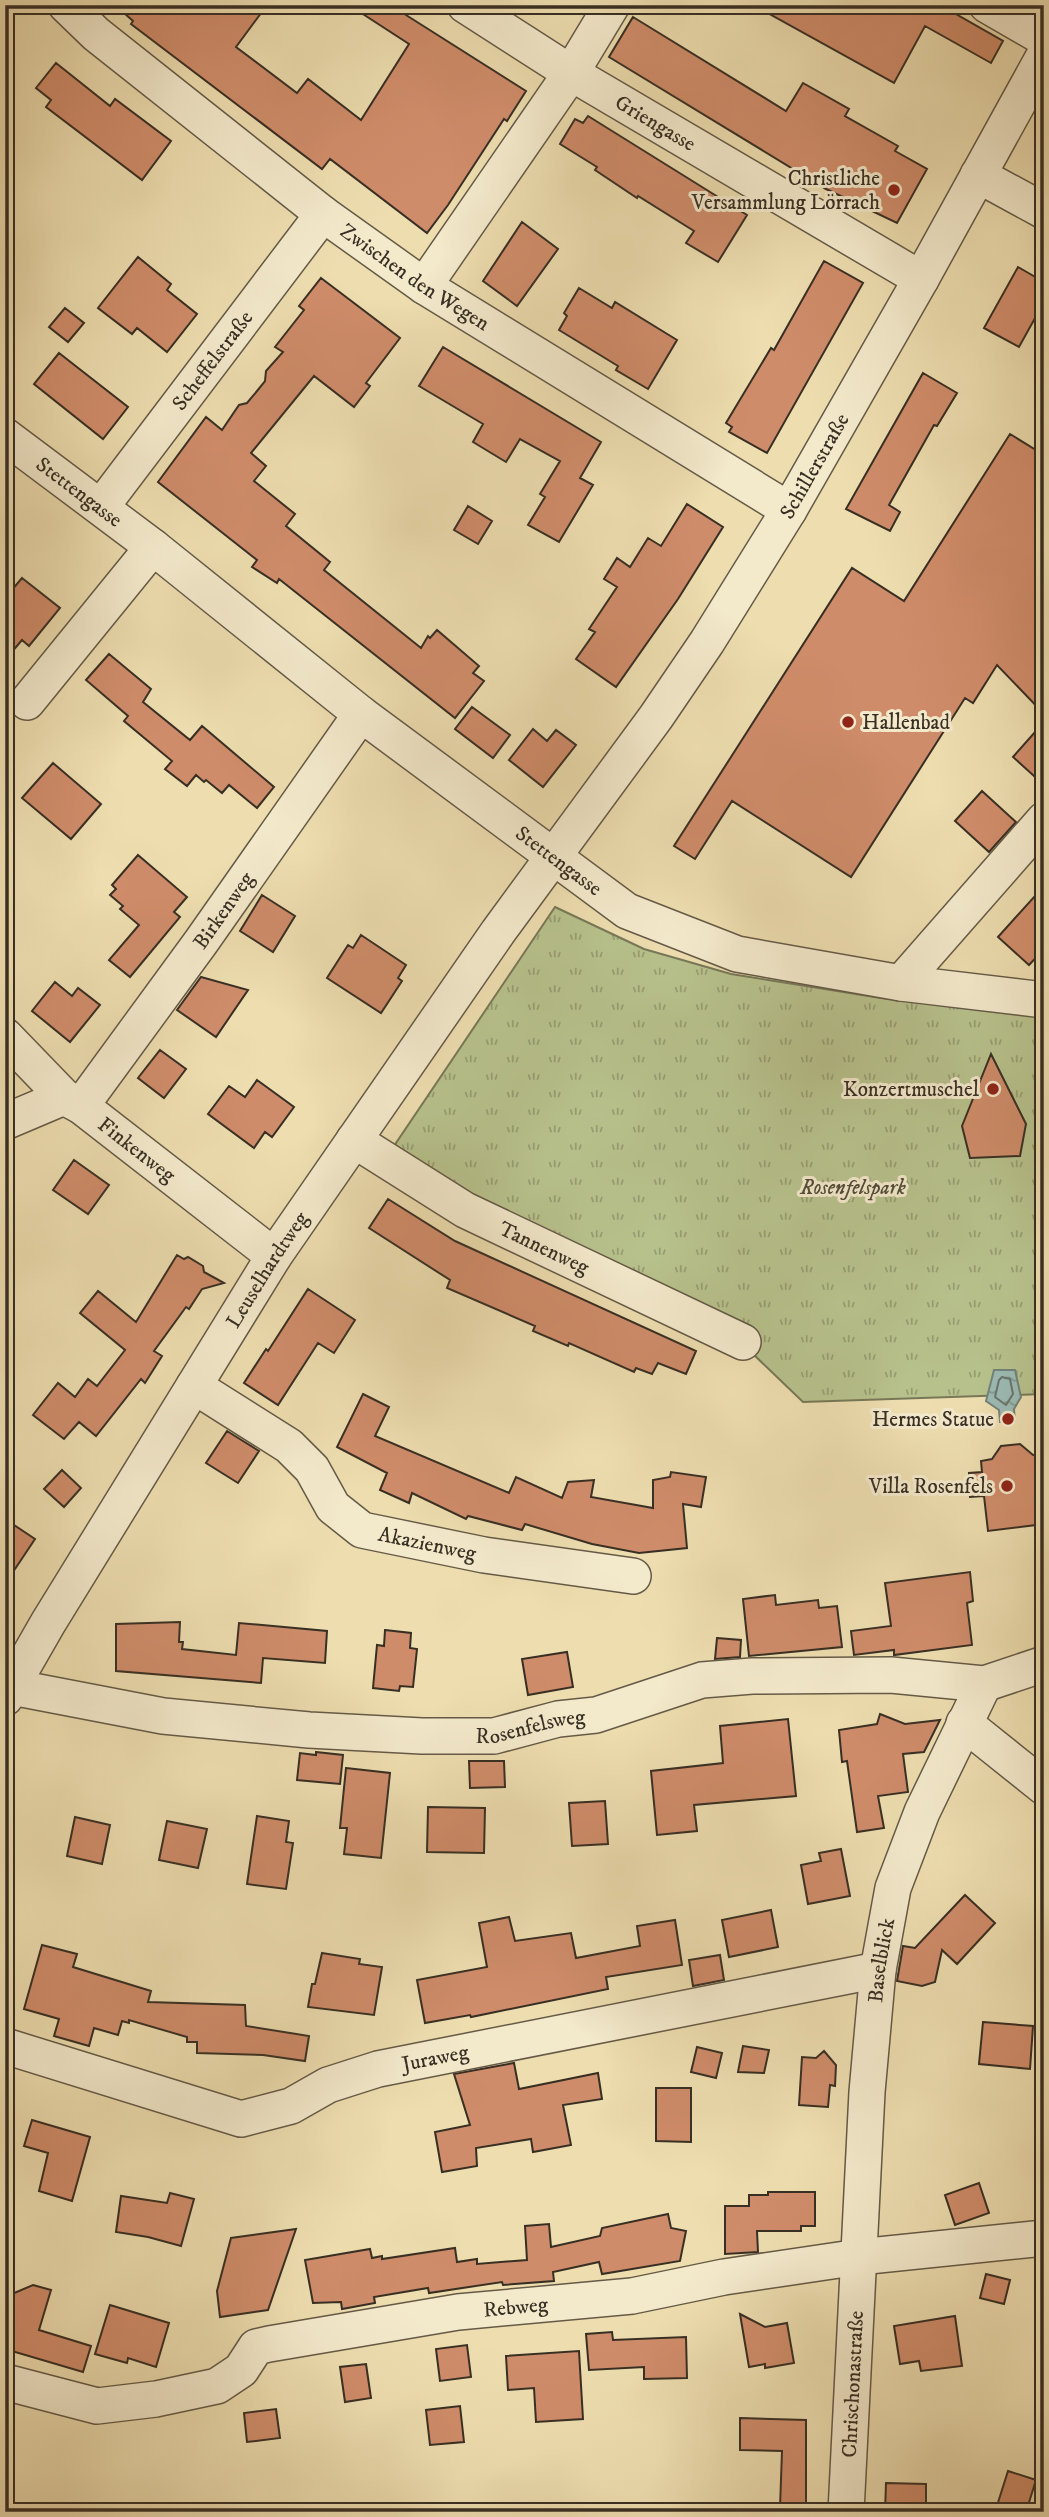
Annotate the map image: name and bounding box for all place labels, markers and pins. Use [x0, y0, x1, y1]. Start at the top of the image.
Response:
place label: Christliche Versammlung Lörrach [691, 166, 880, 216]
marker: Christliche Versammlung Lörrach [886, 182, 902, 198]
place label: Hallenbad [862, 710, 951, 736]
marker: Hallenbad [840, 714, 856, 730]
place label: Konzertmuschel [843, 1077, 980, 1103]
marker: Konzertmuschel [985, 1081, 1001, 1097]
place label: Hermes Statue [872, 1407, 994, 1433]
marker: Hermes Statue [1000, 1411, 1016, 1427]
place label: Villa Rosenfels [868, 1474, 993, 1500]
marker: Villa Rosenfels [999, 1478, 1015, 1494]

